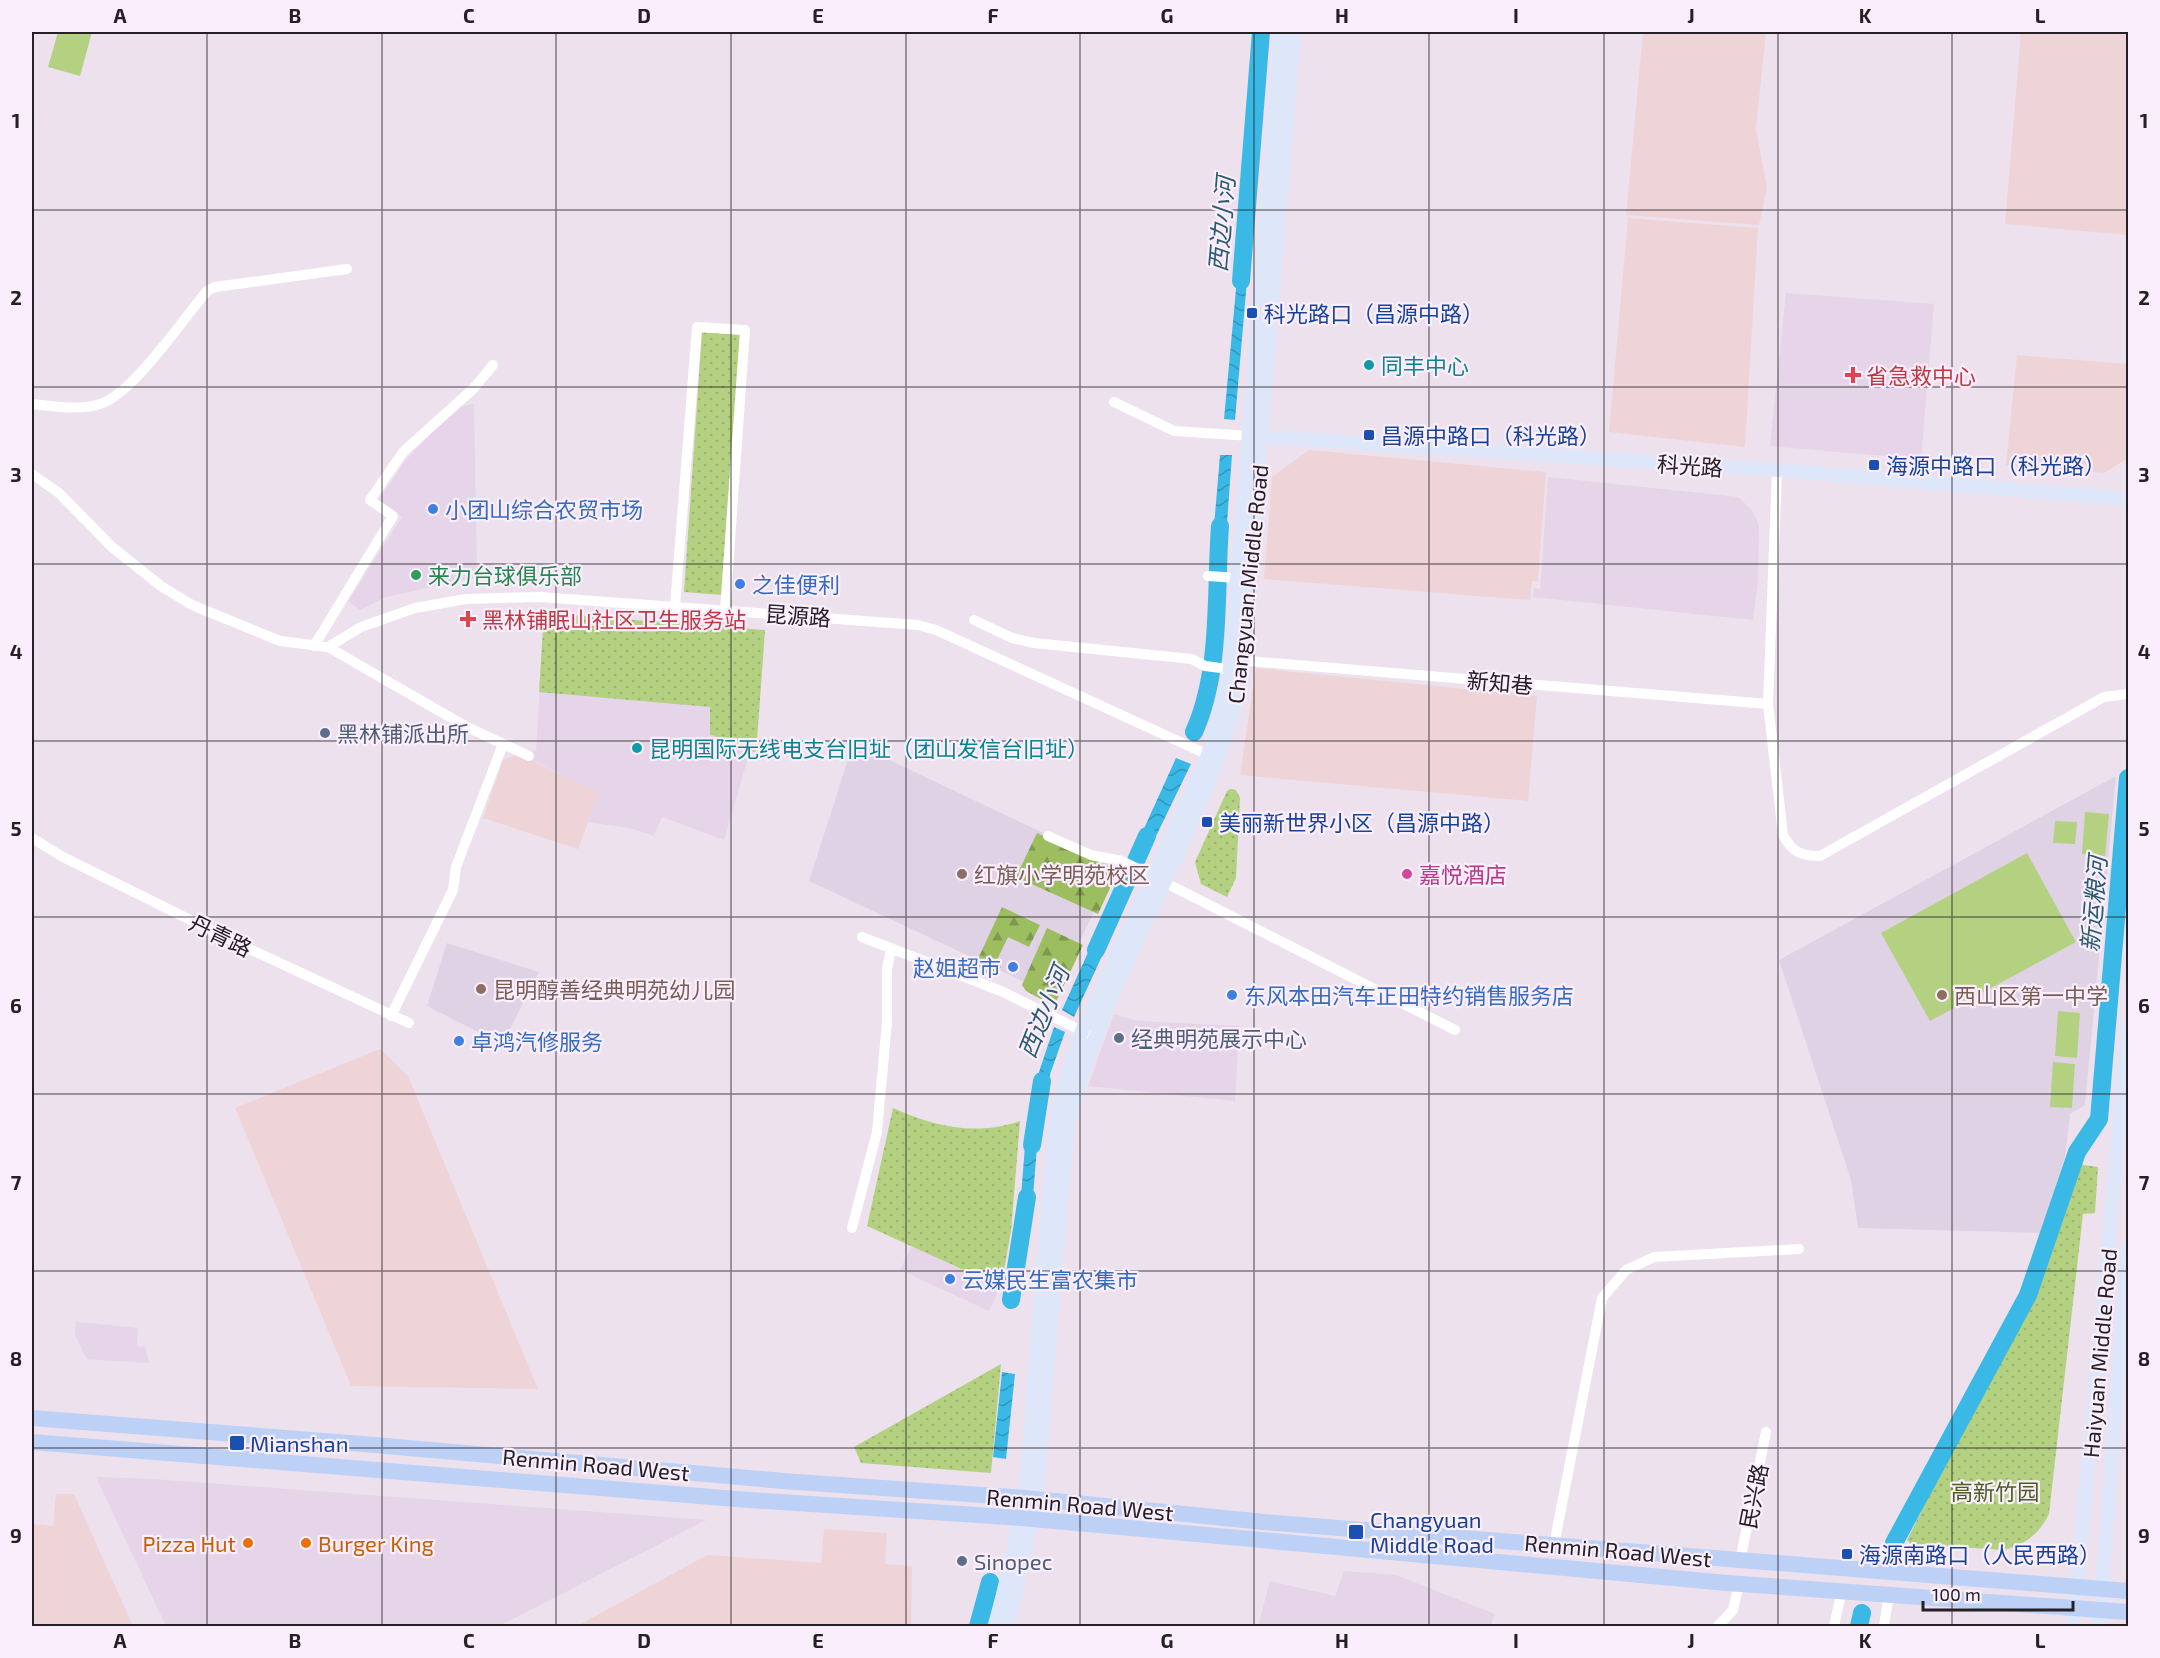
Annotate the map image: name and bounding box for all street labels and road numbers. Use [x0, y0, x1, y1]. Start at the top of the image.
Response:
street label: 科光路 [1656, 450, 1724, 480]
street label: Changyuan Middle Road [1222, 463, 1272, 705]
street label: 昆源路 [764, 600, 832, 630]
street label: 新知巷 [1466, 666, 1534, 698]
street label: 丹青路 [186, 909, 256, 961]
street label: Haiyuan Middle Road [2077, 1247, 2121, 1459]
street label: Renmin Road West [501, 1443, 691, 1485]
street label: 民兴路 [1734, 1461, 1772, 1531]
street label: Renmin Road West [985, 1483, 1175, 1525]
street label: Renmin Road West [1523, 1529, 1713, 1571]

